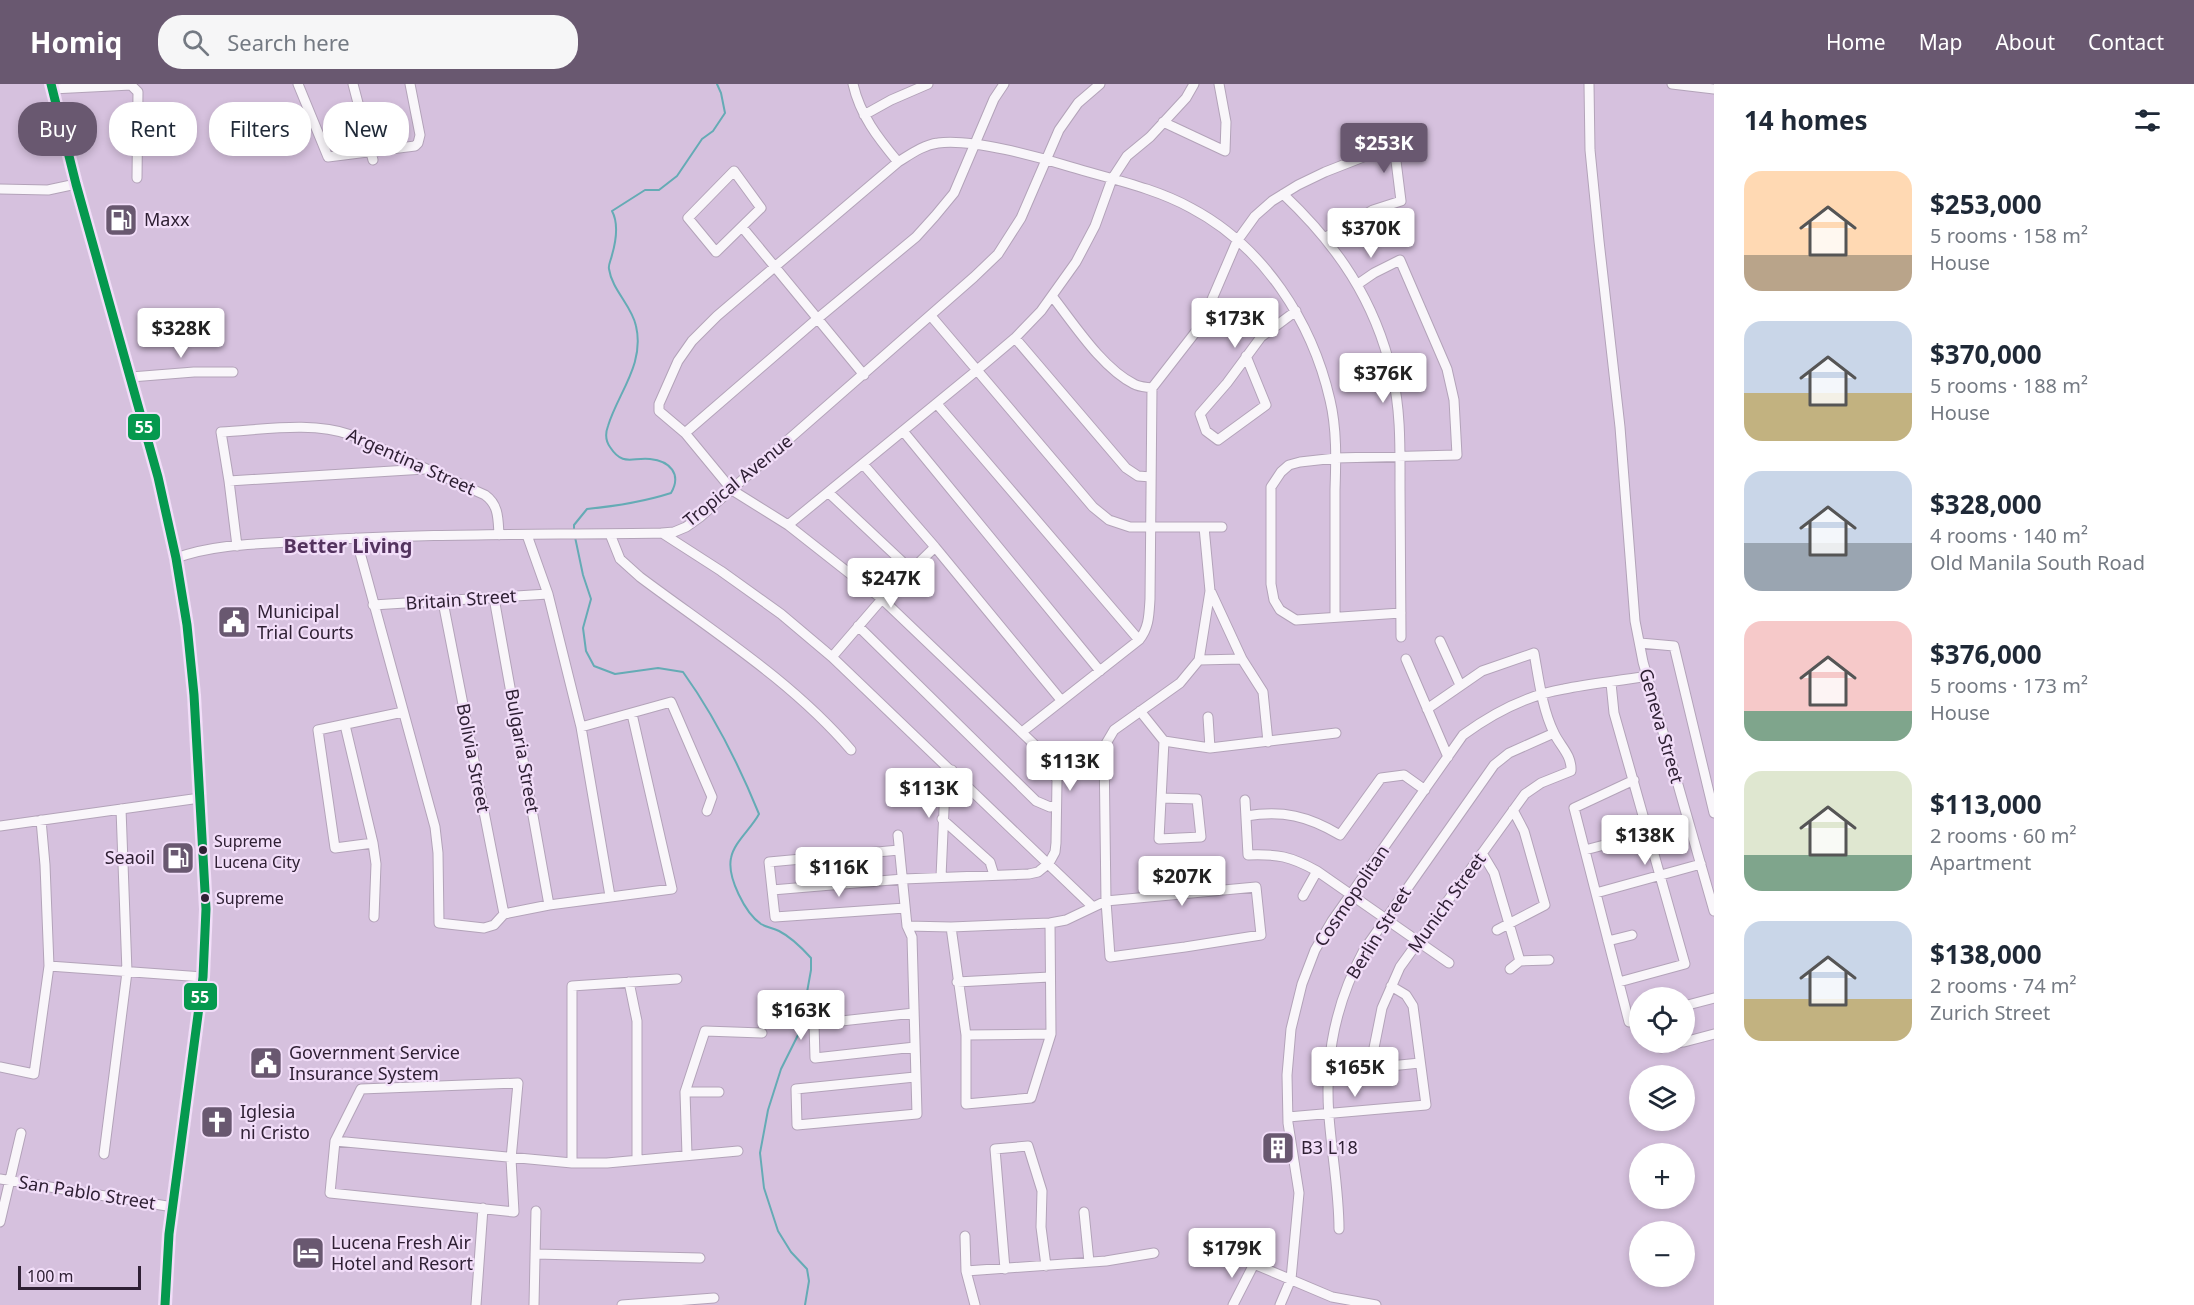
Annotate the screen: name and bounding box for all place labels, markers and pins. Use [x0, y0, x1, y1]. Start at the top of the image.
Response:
pin: $253K [1342, 123, 1426, 174]
fuel station icon: Maxx [103, 202, 139, 238]
place label: Maxx [144, 207, 190, 231]
pin: $370K [1329, 208, 1413, 259]
pin: $173K [1193, 298, 1277, 349]
pin: $328K [139, 308, 223, 359]
pin: $376K [1341, 353, 1425, 404]
pin: $247K [849, 558, 933, 609]
place label: Municipal Trial Courts [257, 599, 354, 644]
public building icon: Municipal Trial Courts [216, 604, 252, 640]
pin: $113K [1028, 741, 1112, 792]
pin: $113K [887, 768, 971, 819]
pin: $138K [1603, 815, 1687, 866]
place label: Supreme Lucena City [214, 830, 301, 873]
fuel station icon: Seaoil [160, 840, 196, 876]
marker: Supreme Lucena City [197, 844, 209, 856]
place label: Seaoil [105, 845, 155, 869]
pin: $116K [797, 847, 881, 898]
pin: $207K [1140, 856, 1224, 907]
place label: Supreme [216, 887, 284, 909]
marker: Supreme [199, 892, 211, 904]
pin: $163K [759, 990, 843, 1041]
place label: Government Service Insurance System [289, 1040, 460, 1085]
public building icon: Government Service Insurance System [248, 1045, 284, 1081]
pin: $165K [1313, 1047, 1397, 1098]
place label: Iglesia ni Cristo [240, 1099, 310, 1144]
church icon: Iglesia ni Cristo [199, 1104, 235, 1140]
building icon: B3 L18 [1260, 1130, 1296, 1166]
place label: B3 L18 [1301, 1135, 1358, 1159]
pin: $179K [1190, 1228, 1274, 1279]
place label: Lucena Fresh Air Hotel and Resort [331, 1230, 473, 1275]
hotel icon: Lucena Fresh Air Hotel and Resort [290, 1235, 326, 1271]

